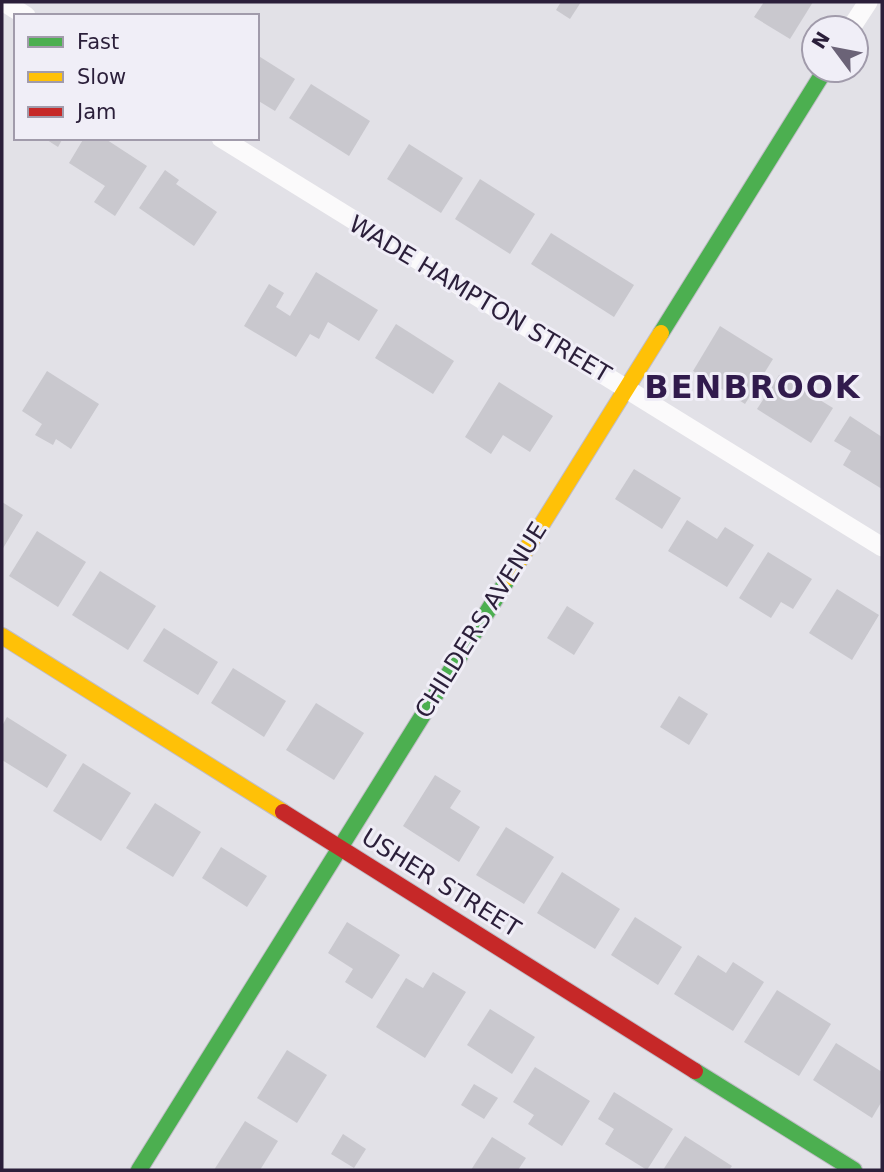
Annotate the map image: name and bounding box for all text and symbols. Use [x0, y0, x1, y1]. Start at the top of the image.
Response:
legend [14, 14, 259, 140]
north arrow [800, 14, 870, 84]
text: N [807, 27, 834, 53]
text: Fast [77, 30, 119, 54]
text: Slow [77, 65, 126, 89]
text: Jam [75, 100, 117, 124]
street label: WADE HAMPTON STREET [344, 210, 616, 389]
district label: BENBROOK [644, 368, 862, 406]
street label: CHILDERS AVENUE [409, 517, 553, 723]
street label: USHER STREET [356, 823, 526, 943]

